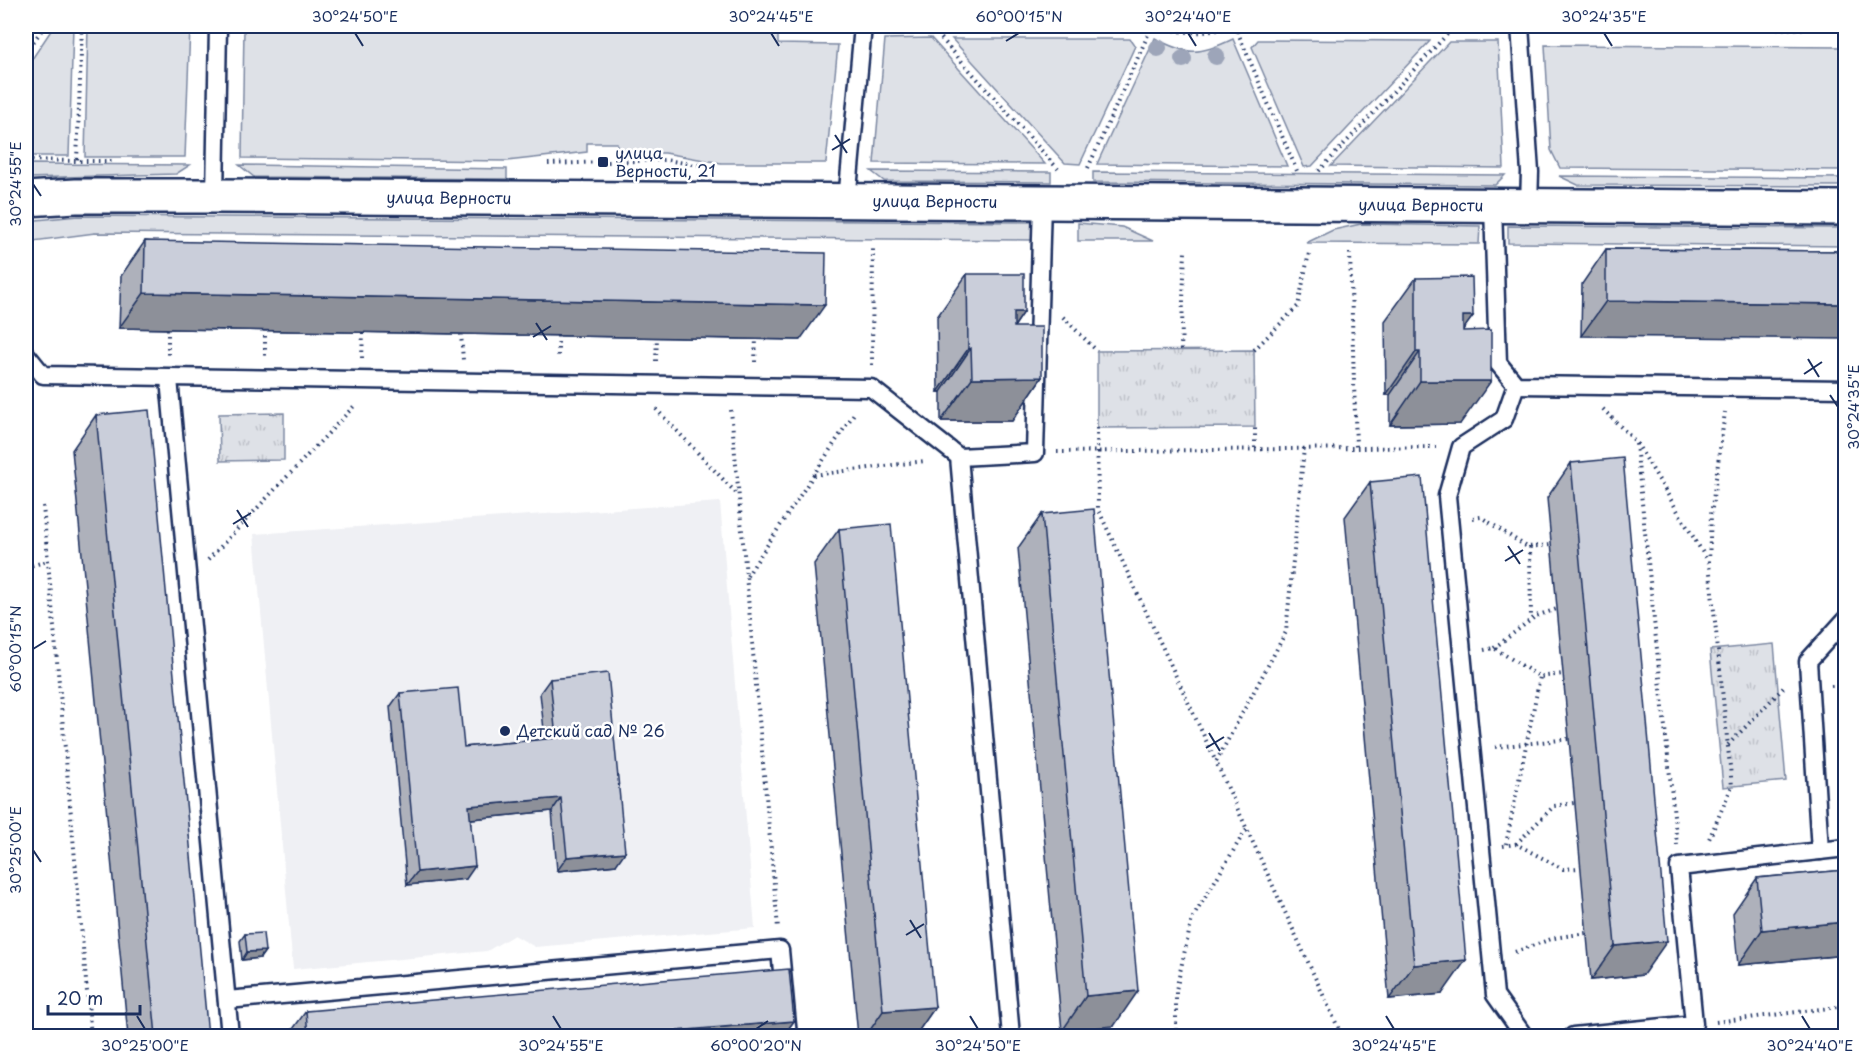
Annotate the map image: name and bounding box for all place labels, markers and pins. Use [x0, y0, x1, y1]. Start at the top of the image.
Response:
place label: улица Верности, 21 [615, 140, 716, 182]
marker: улица Верности, 21 [596, 155, 610, 169]
place label: Детский сад № 26 [516, 718, 665, 742]
marker: Детский сад № 26 [498, 724, 512, 738]

